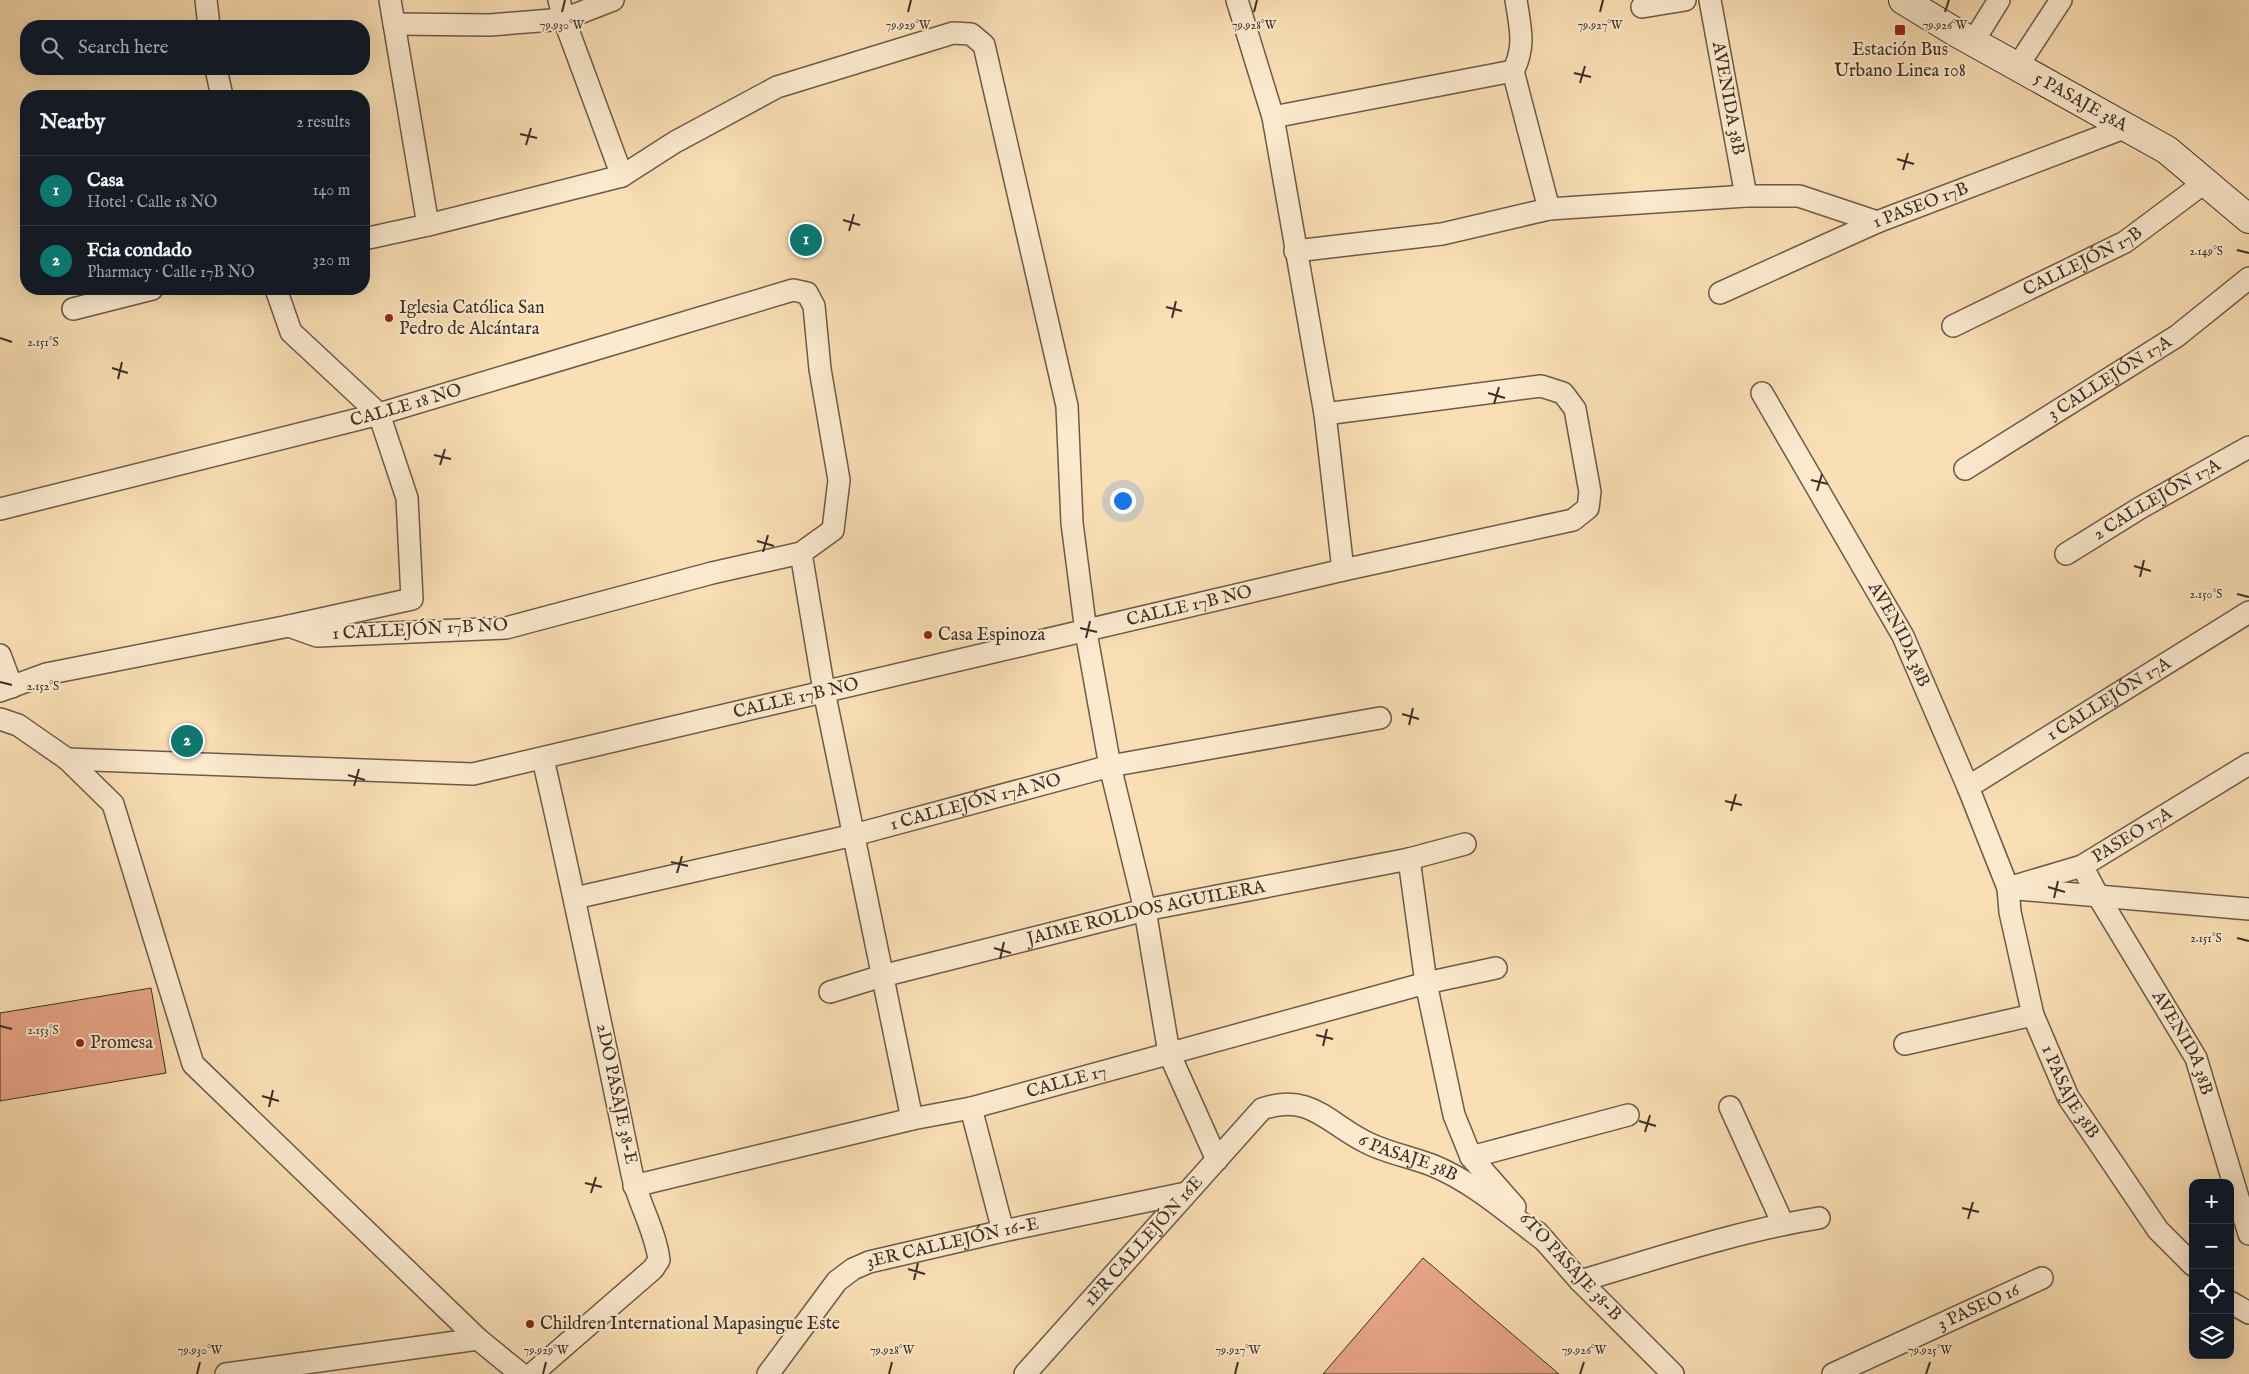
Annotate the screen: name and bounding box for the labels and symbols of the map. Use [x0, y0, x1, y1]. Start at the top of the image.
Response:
text: 79.930°W [540, 18, 585, 33]
text: 79.929°W [886, 18, 931, 33]
text: 79.928°W [1232, 18, 1277, 33]
text: 79.927°W [1577, 18, 1623, 33]
text: 79.926°W [1923, 18, 1968, 33]
marker: Estación Bus Urbano Linea 108 [1893, 23, 1907, 37]
street label: AVENIDA 38B [1706, 39, 1750, 157]
place label: Estación Bus Urbano Linea 108 [1834, 39, 1966, 83]
street label: 5 PASAJE 38A [2030, 67, 2132, 138]
street label: 1 PASEO 17B [1869, 177, 1972, 234]
pin: 1 [790, 221, 822, 259]
street label: CALLEJÓN 17B [2019, 221, 2147, 301]
text: 2.149°S [2189, 244, 2223, 259]
place label: Iglesia Católica San Pedro de Alcántara [399, 297, 545, 341]
marker: Iglesia Católica San Pedro de Alcántara [383, 312, 395, 324]
street label: 3 CALLEJÓN 17A [2044, 330, 2177, 426]
text: 2.151°S [27, 335, 59, 350]
street label: CALLE 18 NO [348, 378, 465, 432]
street label: 2 CALLEJÓN 17A [2089, 453, 2226, 546]
your location [1110, 488, 1136, 514]
street label: AVENIDA 38B [1862, 577, 1935, 691]
street label: CALLE 17B NO [1124, 580, 1254, 632]
text: 2.150°S [2190, 587, 2222, 602]
street label: 1 CALLEJÓN 17B NO [331, 612, 509, 646]
place label: Casa Espinoza [938, 624, 1046, 647]
marker: Casa Espinoza [922, 629, 934, 641]
street label: 1 CALLEJÓN 17A [2043, 652, 2176, 747]
street label: CALLE 17B NO [731, 672, 861, 724]
text: 2.152°S [27, 679, 59, 694]
pin: 2 [171, 722, 203, 760]
street label: 1 CALLEJÓN 17A NO [888, 768, 1064, 836]
street label: PASEO 17A [2088, 802, 2177, 869]
street label: JAIME ROLDOS AGUILERA [1022, 875, 1268, 951]
text: 2.151°S [2190, 931, 2222, 946]
street label: AVENIDA 38B [2146, 986, 2218, 1098]
street label: 2DO PASAJE 38-E [590, 1022, 642, 1166]
text: 2.153°S [27, 1023, 59, 1038]
place label: Promesa [90, 1032, 153, 1055]
marker: Promesa [74, 1037, 86, 1049]
street label: 1 PASAJE 38B [2036, 1042, 2104, 1143]
street label: CALLE 17 [1024, 1060, 1109, 1104]
street label: 6 PASAJE 38B [1354, 1129, 1462, 1187]
street label: 1ER CALLEJÓN 16E [1079, 1171, 1208, 1311]
street label: 6TO PASAJE 38-B [1514, 1208, 1626, 1326]
street label: 3ER CALLEJÓN 16-E [864, 1212, 1041, 1274]
street label: 3 PASEO 16 [1934, 1278, 2023, 1336]
place label: Children International Mapasingue Este [540, 1313, 840, 1336]
marker: Children International Mapasingue Este [524, 1318, 536, 1330]
text: 79.930°W [178, 1343, 223, 1358]
text: 79.929°W [524, 1343, 569, 1358]
text: 79.928°W [870, 1343, 915, 1358]
text: 79.927°W [1215, 1343, 1261, 1358]
text: 79.926°W [1562, 1343, 1607, 1358]
text: 79.925°W [1908, 1343, 1952, 1358]

